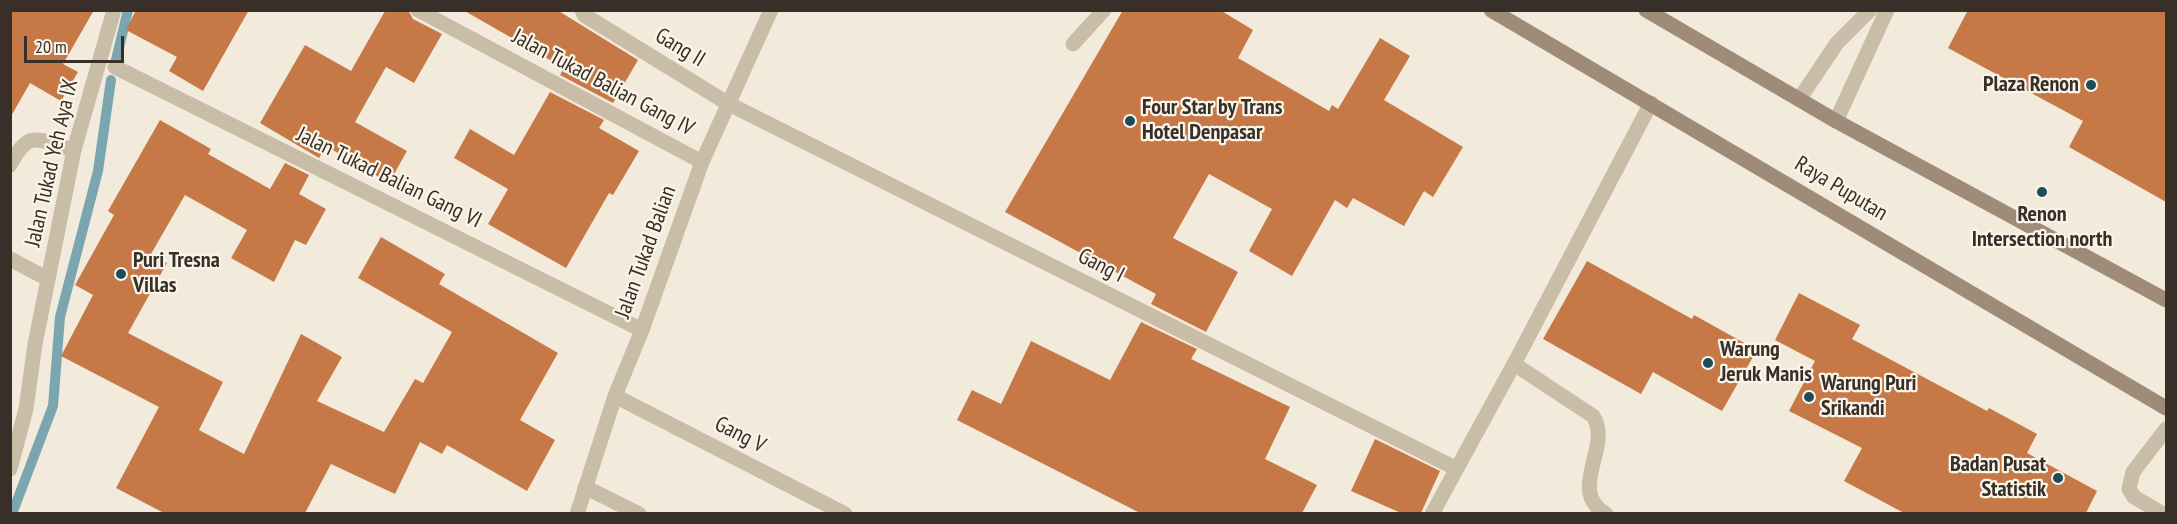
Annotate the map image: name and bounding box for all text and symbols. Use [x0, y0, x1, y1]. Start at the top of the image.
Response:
street label: Gang II [650, 23, 710, 73]
scale bar [27, 24, 128, 62]
street label: Jalan Tukad Balian Gang IV [507, 24, 699, 142]
text: 20 m [35, 35, 67, 58]
place label: Plaza Renon [1983, 72, 2079, 98]
street label: Jalan Tukad Yeh Aya IX [20, 77, 84, 249]
marker: Plaza Renon [2084, 78, 2098, 92]
place label: Four Star by Trans Hotel Denpasar [1142, 95, 1282, 146]
marker: Four Star by Trans Hotel Denpasar [1123, 114, 1137, 128]
street label: Jalan Tukad Balian Gang VI [292, 122, 486, 234]
street label: Raya Puputan [1790, 151, 1892, 227]
street label: Jalan Tukad Balian [610, 182, 682, 322]
marker: Renon Intersection north [2035, 185, 2049, 199]
place label: Renon Intersection north [1972, 202, 2112, 254]
street label: Gang I [1073, 243, 1129, 289]
place label: Puri Tresna Villas [133, 248, 220, 300]
marker: Puri Tresna Villas [114, 267, 128, 281]
place label: Warung Jeruk Manis [1720, 337, 1812, 388]
marker: Warung Jeruk Manis [1701, 356, 1715, 370]
place label: Warung Puri Srikandi [1821, 371, 1917, 422]
marker: Warung Puri Srikandi [1802, 390, 1816, 404]
street label: Gang V [710, 411, 770, 459]
place label: Badan Pusat Statistik [1950, 452, 2046, 504]
marker: Badan Pusat Statistik [2051, 471, 2065, 485]

